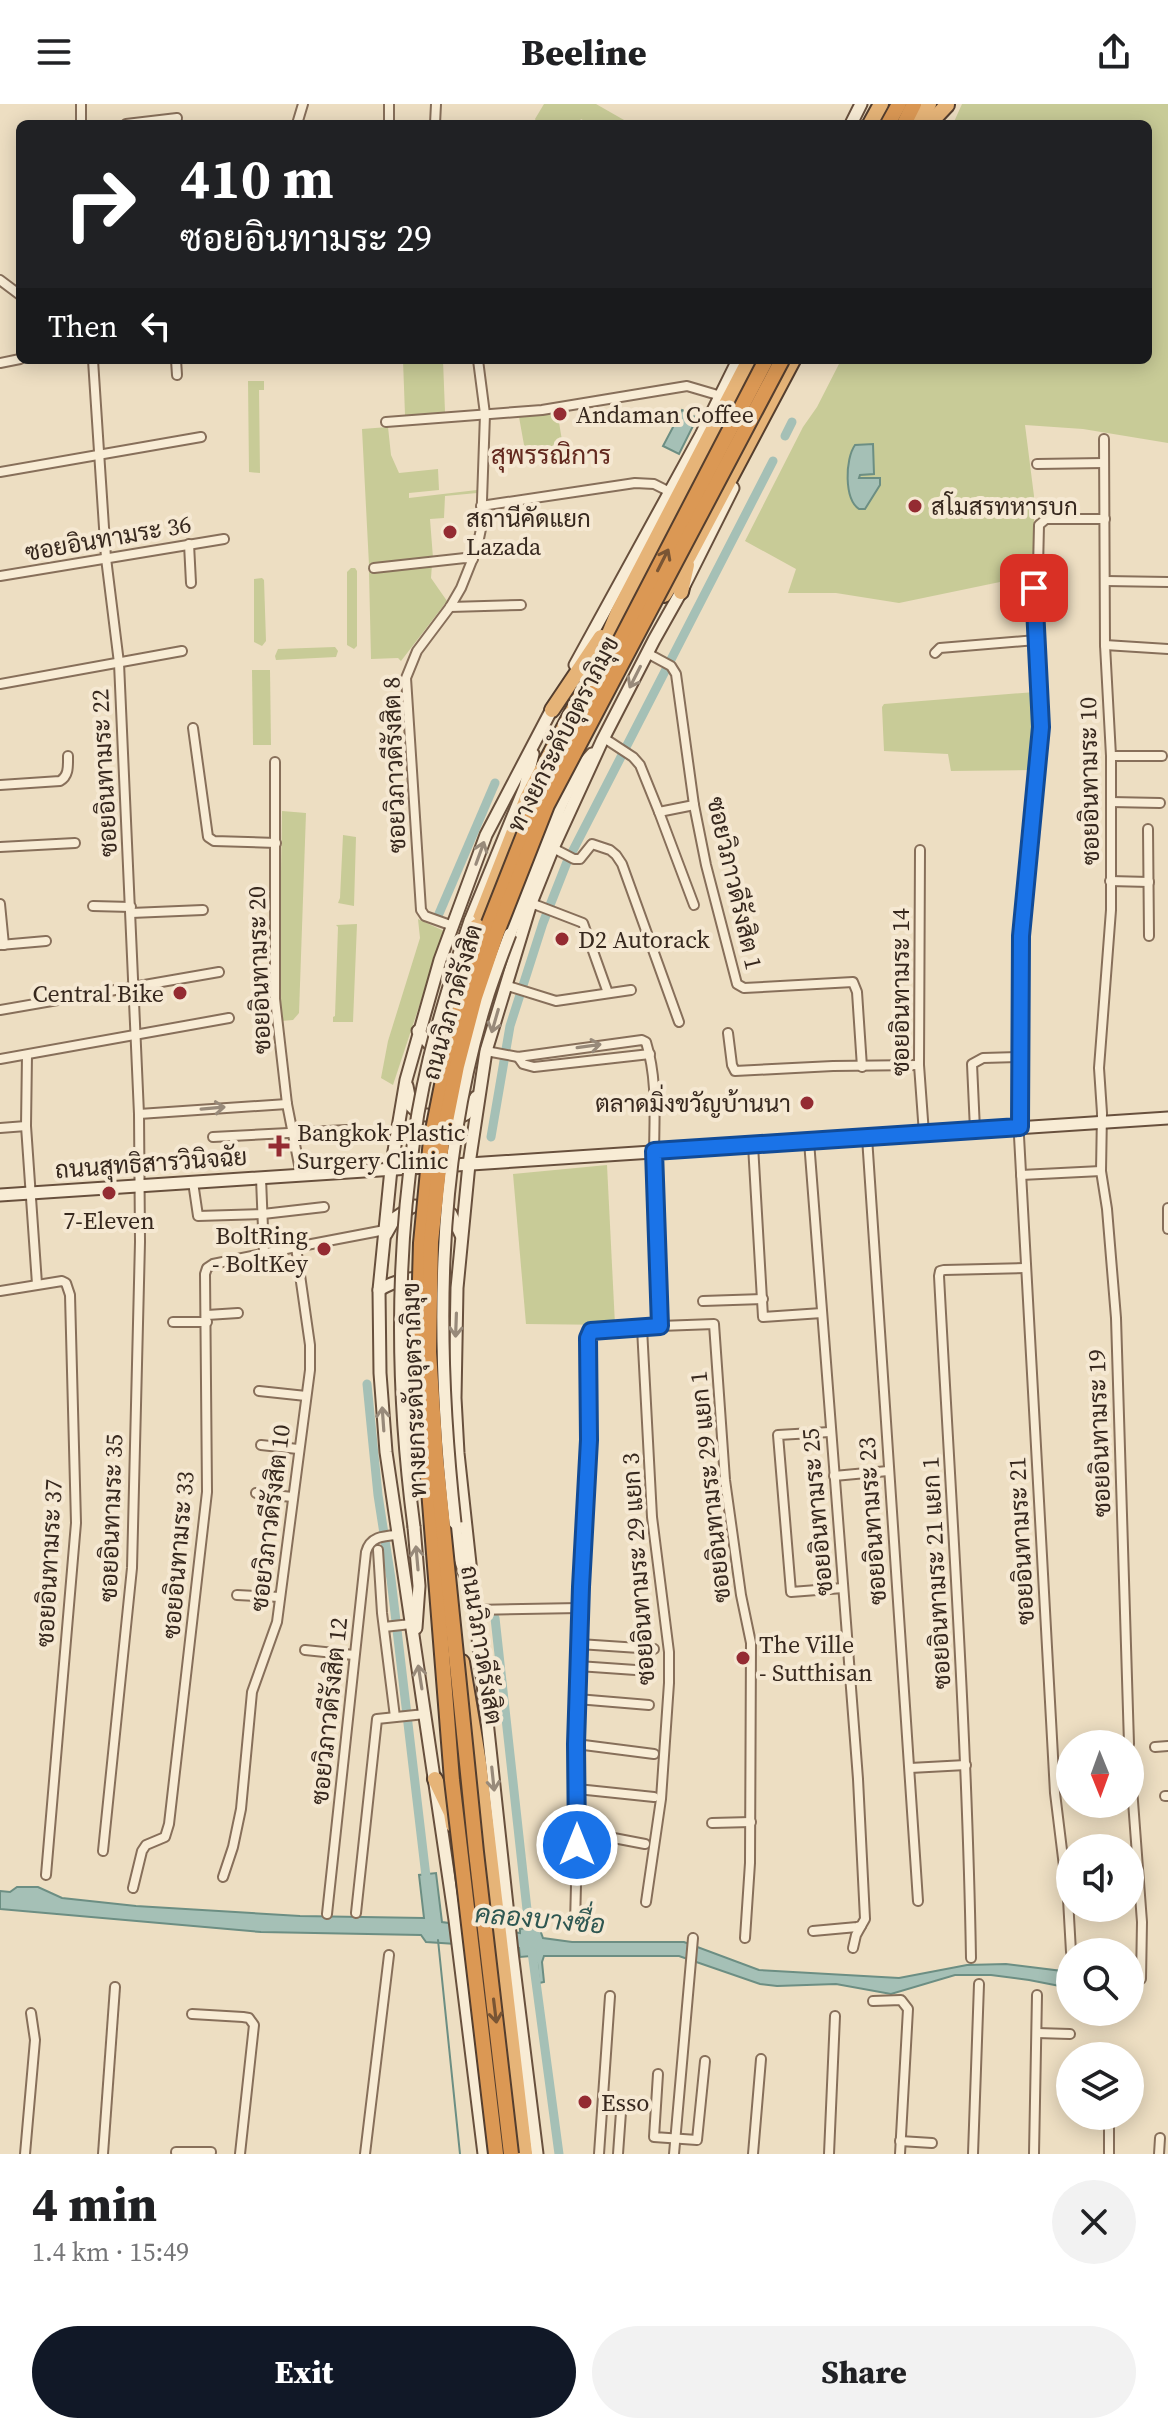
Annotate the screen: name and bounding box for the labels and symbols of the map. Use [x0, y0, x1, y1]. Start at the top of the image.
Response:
place label: Andaman Coffee [576, 398, 754, 431]
marker: Andaman Coffee [551, 405, 569, 423]
district label: สุพรรณิการ [491, 437, 611, 473]
place label: สโมสรทหารบก [931, 490, 1078, 523]
marker: สโมสรทหารบก [906, 497, 924, 515]
place label: สถานีคัดแยก Lazada [466, 502, 591, 563]
street label: ซอยอินทามระ 36 [22, 507, 194, 569]
marker: สถานีคัดแยก Lazada [441, 523, 459, 541]
one-way arrow [655, 549, 671, 573]
pin [1000, 554, 1068, 622]
street label: ทางยกระดับอุตราภิมุข [499, 630, 627, 838]
one-way arrow [626, 664, 642, 688]
street label: ซอยวิภาวดีรังสิต 8 [374, 676, 414, 854]
street label: ซอยอินทามระ 22 [83, 688, 125, 858]
street label: ซอยอินทามระ 10 [1071, 697, 1107, 865]
street label: ซอยวิภาวดีรังสิต 1 [699, 793, 771, 973]
one-way arrow [474, 841, 488, 866]
street label: ซอยอินทามระ 20 [240, 885, 278, 1055]
street label: ซอยอินทามระ 14 [884, 908, 917, 1076]
street label: ถนนวิภาวดีรังสิต [414, 920, 490, 1084]
place label: D2 Autorack [578, 923, 711, 956]
marker: D2 Autorack [553, 930, 571, 948]
place label: Central Bike [32, 977, 164, 1010]
marker: Central Bike [171, 984, 189, 1002]
one-way arrow [487, 1007, 502, 1033]
one-way arrow [575, 1038, 601, 1053]
place label: ตลาดมิ่งขวัญบ้านนา [595, 1084, 791, 1120]
marker: ตลาดมิ่งขวัญบ้านนา [798, 1094, 816, 1112]
one-way arrow [199, 1100, 226, 1115]
place label: Bangkok Plastic Surgery Clinic [297, 1116, 466, 1177]
marker: Bangkok Plastic Surgery Clinic [268, 1135, 290, 1157]
street label: ถนนสุทธิสารวินิจฉัย [54, 1140, 248, 1186]
marker: 7-Eleven [100, 1184, 118, 1202]
place label: 7-Eleven [63, 1204, 155, 1237]
place label: BoltRing - BoltKey [212, 1219, 309, 1280]
marker: BoltRing - BoltKey [315, 1240, 333, 1258]
street label: ทางยกระดับอุตราภิมุข [394, 1282, 434, 1498]
one-way arrow [448, 1311, 463, 1338]
street label: ซอยอินทามระ 19 [1080, 1348, 1118, 1518]
street label: ซอยอินทามระ 29 แยก 1 [681, 1370, 739, 1604]
one-way arrow [375, 1406, 390, 1433]
street label: ซอยวิภาวดีรังสิต 10 [242, 1422, 298, 1614]
street label: ซอยอินทามระ 25 [793, 1427, 841, 1597]
street label: ซอยอินทามระ 35 [92, 1433, 130, 1603]
street label: ซอยอินทามระ 23 [850, 1436, 894, 1606]
street label: ซอยอินทามระ 29 แยก 3 [613, 1452, 663, 1686]
street label: ซอยอินทามระ 21 แยก 1 [913, 1456, 959, 1690]
street label: ซอยอินทามระ 21 [1000, 1456, 1042, 1626]
street label: ซอยอินทามระ 33 [154, 1470, 202, 1640]
street label: ซอยอินทามระ 37 [28, 1478, 70, 1648]
one-way arrow [409, 1545, 424, 1572]
street label: ถนนวิภาวดีรังสิต [453, 1563, 511, 1727]
street label: ซอยวิภาวดีรังสิต 12 [303, 1616, 355, 1806]
place label: The Ville - Sutthisan [759, 1628, 873, 1689]
marker: The Ville - Sutthisan [734, 1649, 752, 1667]
one-way arrow [411, 1665, 426, 1690]
north arrow [1056, 1730, 1144, 1818]
one-way arrow [486, 1765, 501, 1792]
position arrow [535, 1803, 619, 1887]
water label: คลองบางซื่อ [474, 1891, 607, 1943]
one-way arrow [488, 1998, 503, 2023]
place label: Esso [601, 2086, 649, 2119]
marker: Esso [576, 2093, 594, 2111]

